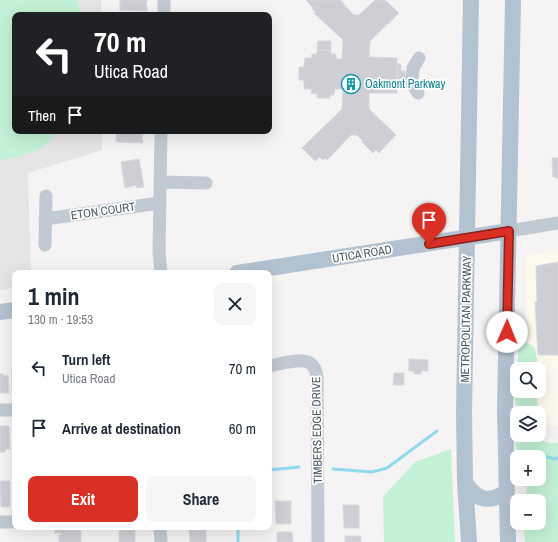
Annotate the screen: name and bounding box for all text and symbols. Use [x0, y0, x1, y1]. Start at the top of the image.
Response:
text: 70 m [94, 23, 146, 61]
icon: left [28, 28, 80, 80]
text: Utica Road [94, 59, 168, 84]
building icon: Oakmont Parkway [340, 73, 362, 95]
place label: Oakmont Parkway [365, 76, 445, 92]
icon: arrive [64, 104, 86, 126]
text: Then [28, 105, 56, 126]
street label: ETON COURT [70, 199, 136, 223]
pin [412, 203, 446, 244]
icon: arrive [418, 209, 440, 231]
street label: UTICA ROAD [331, 241, 393, 267]
street label: METROPOLITAN PARKWAY [457, 255, 475, 383]
text: 1 min [28, 280, 79, 312]
button: close [214, 283, 256, 325]
text: 130 m · 19:53 [28, 311, 93, 328]
position arrow [486, 311, 528, 353]
text: Turn left [62, 349, 110, 370]
icon: left [28, 357, 50, 379]
text: 70 m [229, 358, 256, 379]
map controls [510, 362, 546, 530]
button: search [510, 362, 546, 398]
text: Utica Road [62, 370, 115, 387]
street label: TIMBERS EDGE DRIVE [308, 376, 326, 484]
button: layers [510, 406, 546, 442]
icon: arrive [28, 417, 50, 439]
text: Arrive at destination [62, 418, 181, 439]
text: 60 m [229, 418, 256, 439]
button: + [510, 450, 546, 486]
button: Exit [28, 476, 138, 522]
button: Share [146, 476, 256, 522]
button: − [510, 494, 546, 530]

